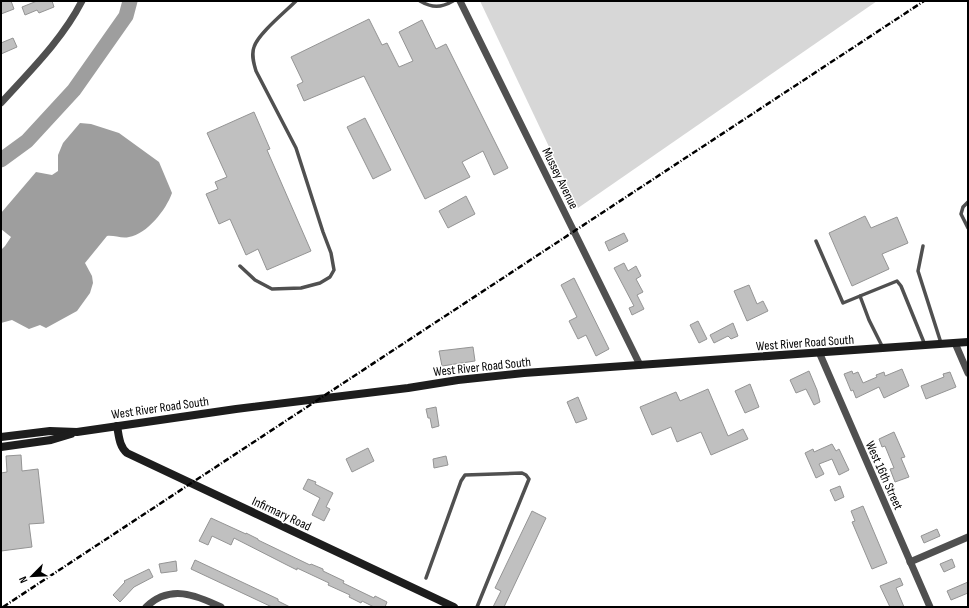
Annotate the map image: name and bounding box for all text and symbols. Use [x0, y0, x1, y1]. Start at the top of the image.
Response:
street label: Mussey Avenue [538, 145, 582, 212]
street label: West River Road South [756, 332, 855, 354]
street label: West River Road South [432, 354, 532, 380]
street label: West River Road South [110, 393, 210, 423]
street label: West 16th Street [862, 439, 906, 512]
street label: Infirmary Road [249, 493, 314, 535]
north arrow [12, 556, 52, 596]
text: N [16, 574, 30, 585]

